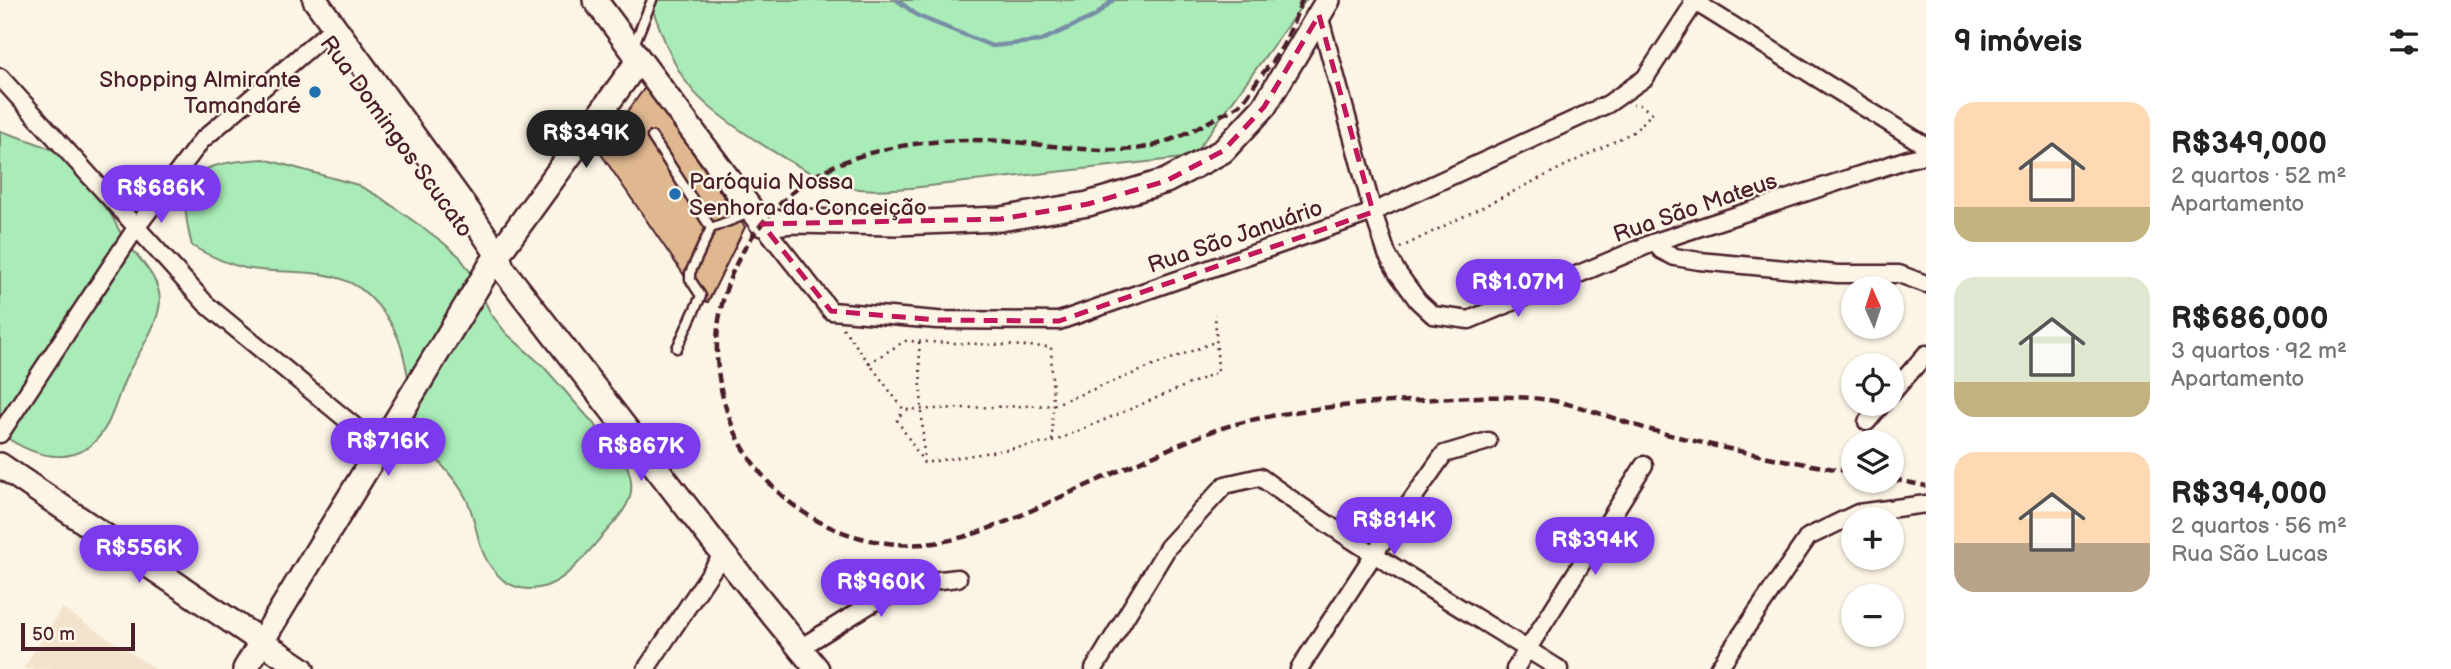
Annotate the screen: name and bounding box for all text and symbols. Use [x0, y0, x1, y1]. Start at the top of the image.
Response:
icon: filters [2385, 23, 2423, 61]
text: 9 imóveis [1954, 24, 2082, 60]
street label: Rua Domingos Scucato [314, 30, 479, 243]
place label: Shopping Almirante Tamandaré [99, 66, 301, 120]
marker: Shopping Almirante Tamandaré [307, 84, 323, 100]
pin: R$349K [529, 110, 643, 170]
text: R$349K [542, 119, 630, 147]
text: R$349,000 [2171, 126, 2327, 162]
icon: home [2010, 130, 2094, 214]
text: 2 quartos · 52 m² [2171, 162, 2346, 190]
pin: R$686K [104, 166, 218, 225]
street label: Rua São Mateus [1610, 167, 1781, 249]
place label: Paróquia Nossa Senhora da Conceição [689, 168, 927, 222]
text: R$686K [117, 174, 205, 202]
marker: Paróquia Nossa Senhora da Conceição [667, 186, 683, 202]
text: Apartamento [2171, 190, 2304, 218]
street label: Rua São Januário [1144, 194, 1326, 280]
pin: R$1.07M [1453, 260, 1583, 319]
text: R$1.07M [1472, 268, 1564, 296]
north arrow [1841, 276, 1904, 340]
map controls [1841, 276, 1904, 647]
text: R$686,000 [2171, 301, 2328, 337]
icon: home [2010, 305, 2094, 389]
text: 3 quartos · 92 m² [2171, 337, 2347, 365]
button: locate [1841, 353, 1904, 416]
text: Apartamento [2171, 365, 2304, 393]
pin: R$716K [331, 419, 445, 478]
pin: R$867K [584, 424, 698, 483]
text: R$716K [347, 427, 429, 455]
button: layers [1841, 430, 1904, 493]
text: R$867K [597, 432, 685, 460]
text: R$394,000 [2171, 476, 2327, 512]
icon: home [2010, 480, 2094, 564]
pin: R$814K [1337, 498, 1451, 557]
text: R$814K [1352, 506, 1436, 534]
button: + [1841, 507, 1904, 570]
text: 2 quartos · 56 m² [2171, 512, 2347, 540]
pin: R$394K [1538, 518, 1652, 577]
pin: R$556K [82, 526, 196, 585]
text: R$394K [1551, 526, 1639, 554]
text: R$556K [95, 534, 183, 562]
text: Rua São Lucas [2171, 540, 2328, 568]
pin: R$960K [824, 560, 938, 619]
text: R$960K [837, 568, 925, 596]
button: − [1841, 584, 1904, 647]
scale bar [21, 620, 135, 652]
text: 50 m [32, 623, 75, 646]

